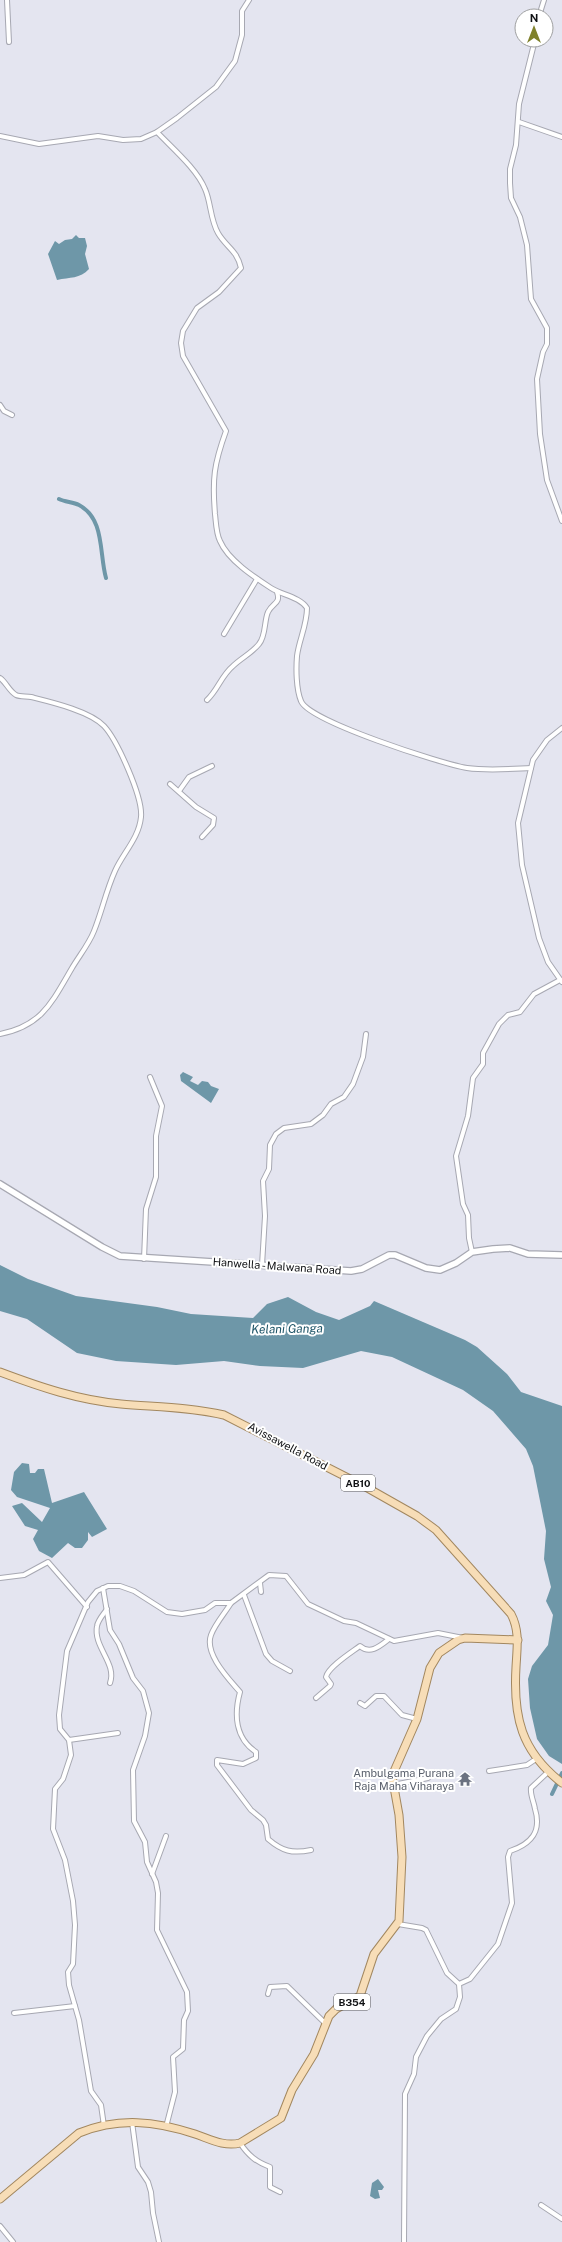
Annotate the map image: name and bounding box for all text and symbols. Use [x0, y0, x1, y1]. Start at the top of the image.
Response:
north arrow [514, 8, 554, 48]
text: N [530, 12, 538, 24]
street label: Hanwella - Malwana Road [212, 1256, 342, 1276]
water label: Kelani Ganga [251, 1321, 323, 1337]
street label: Avissawella Road [246, 1420, 330, 1472]
road number: AB10 [341, 1475, 375, 1491]
place label: Ambulgama Purana Raja Maha Viharaya [353, 1767, 454, 1792]
temple icon: Ambulgama Purana Raja Maha Viharaya [457, 1771, 473, 1787]
road number: B354 [334, 1994, 370, 2010]

